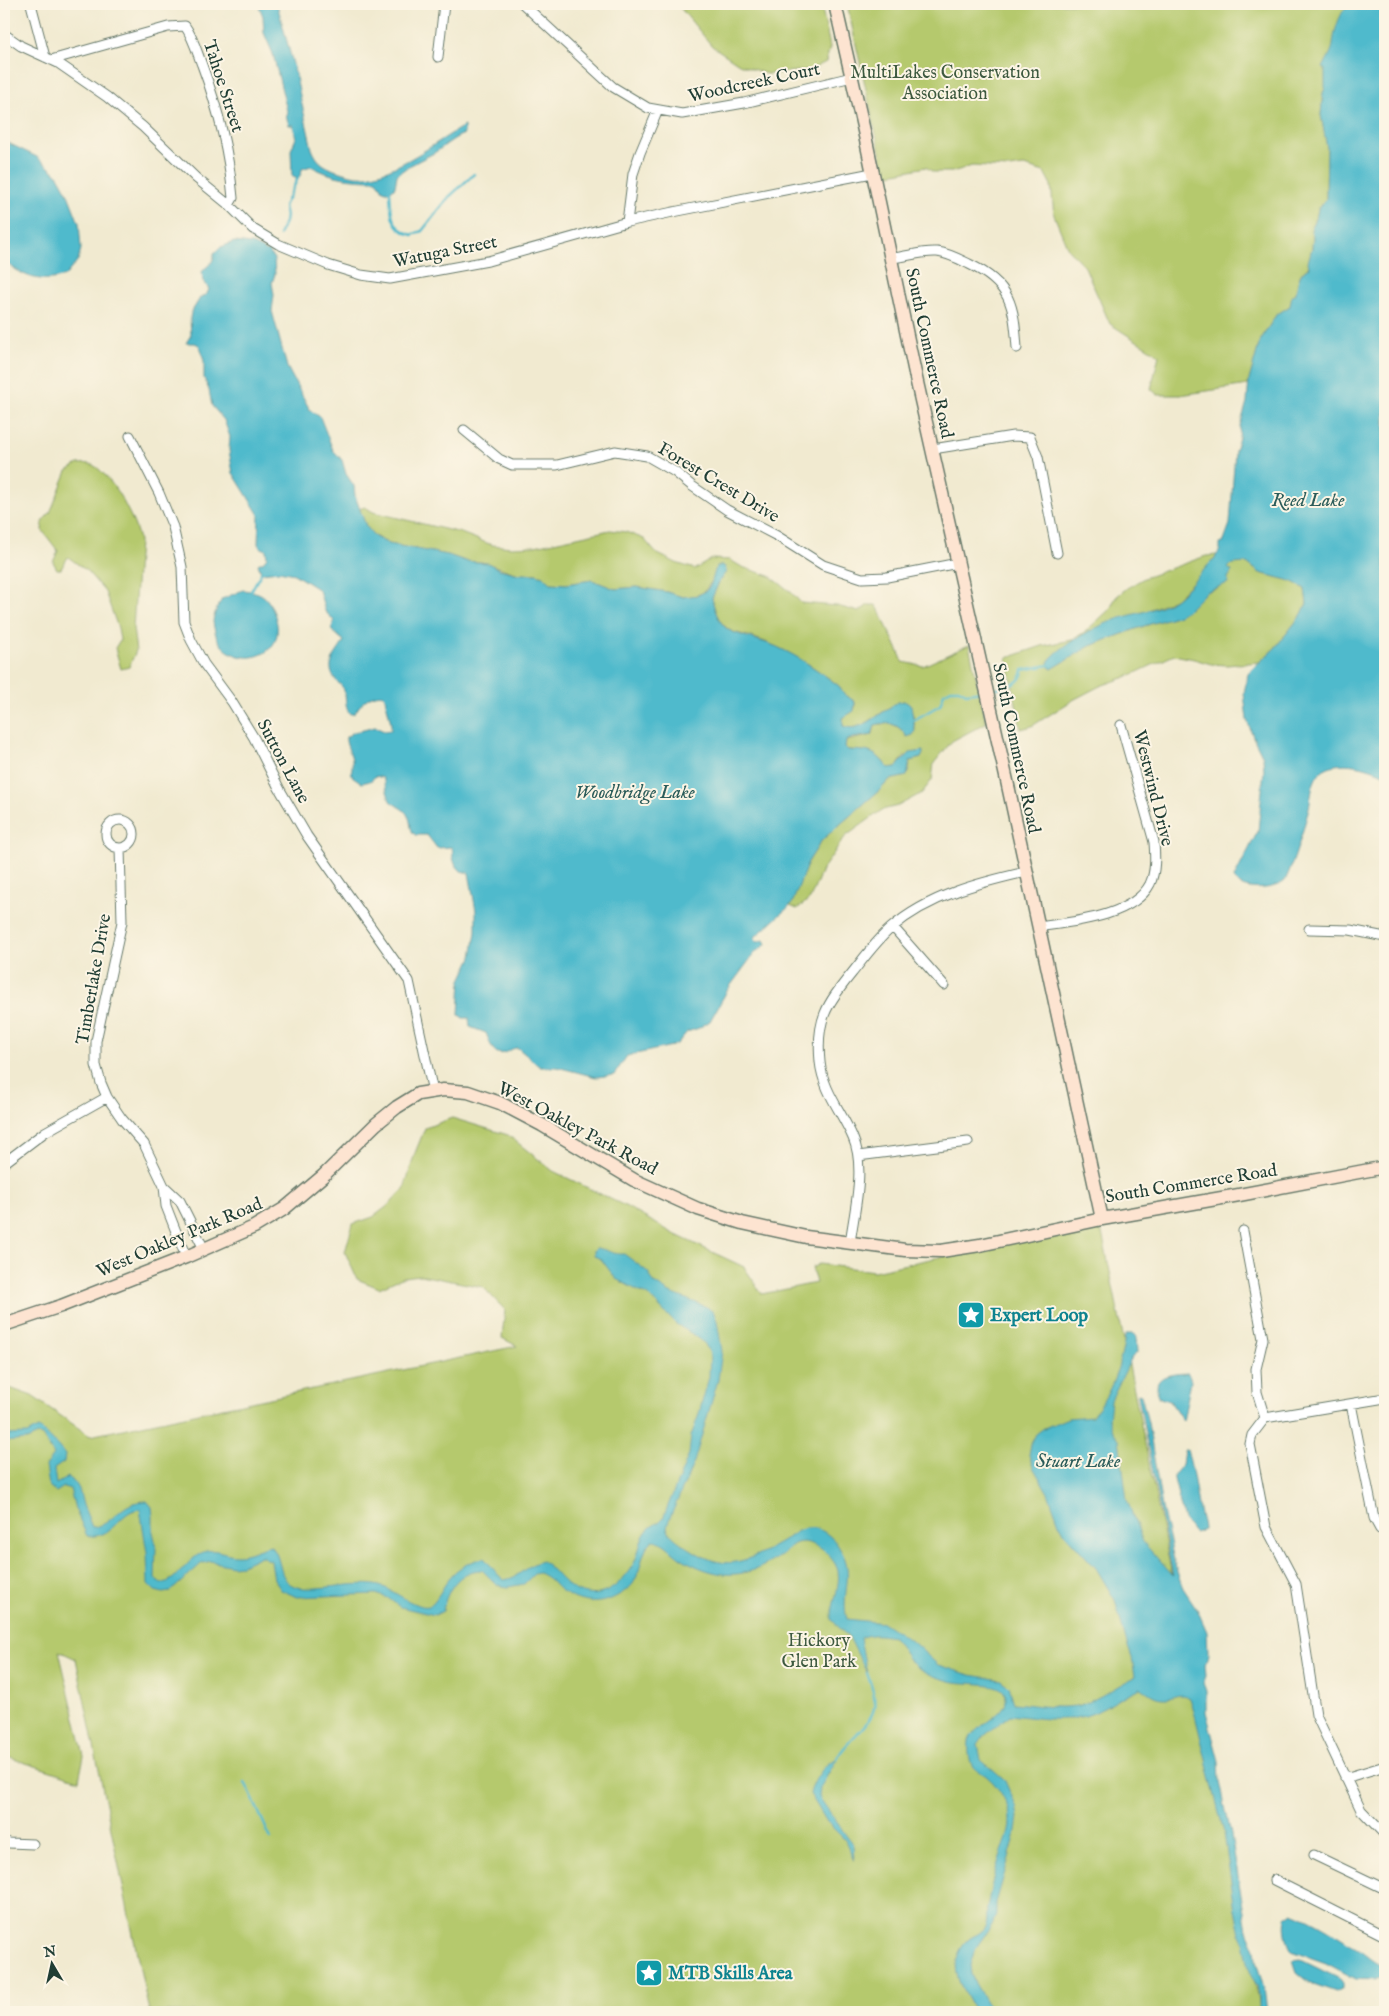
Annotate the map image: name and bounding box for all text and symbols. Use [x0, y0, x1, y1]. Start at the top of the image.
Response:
street label: Tahoe Street [197, 37, 248, 136]
street label: Woodcreek Court [686, 58, 822, 109]
park label: MultiLakes Conservation Association [850, 62, 1040, 106]
street label: Watuga Street [391, 231, 499, 274]
street label: South Commerce Road [899, 266, 958, 441]
street label: Forest Crest Drive [653, 438, 783, 529]
water label: Reed Lake [1272, 489, 1345, 513]
street label: South Commerce Road [986, 661, 1045, 836]
street label: Sutton Lane [251, 715, 315, 808]
street label: Westwind Drive [1127, 728, 1178, 849]
water label: Woodbridge Lake [575, 781, 696, 805]
street label: Timberlake Drive [72, 912, 117, 1047]
street label: West Oakley Park Road [493, 1077, 662, 1181]
street label: South Commerce Road [1104, 1159, 1279, 1209]
street label: West Oakley Park Road [93, 1193, 266, 1284]
place icon: Expert Loop [956, 1300, 986, 1330]
place label: Expert Loop [990, 1305, 1088, 1328]
water label: Stuart Lake [1036, 1450, 1121, 1474]
park label: Hickory Glen Park [781, 1630, 857, 1674]
north arrow [28, 1938, 78, 1988]
text: N [42, 1942, 58, 1962]
place icon: MTB Skills Area [634, 1958, 664, 1988]
place label: MTB Skills Area [668, 1963, 794, 1986]

